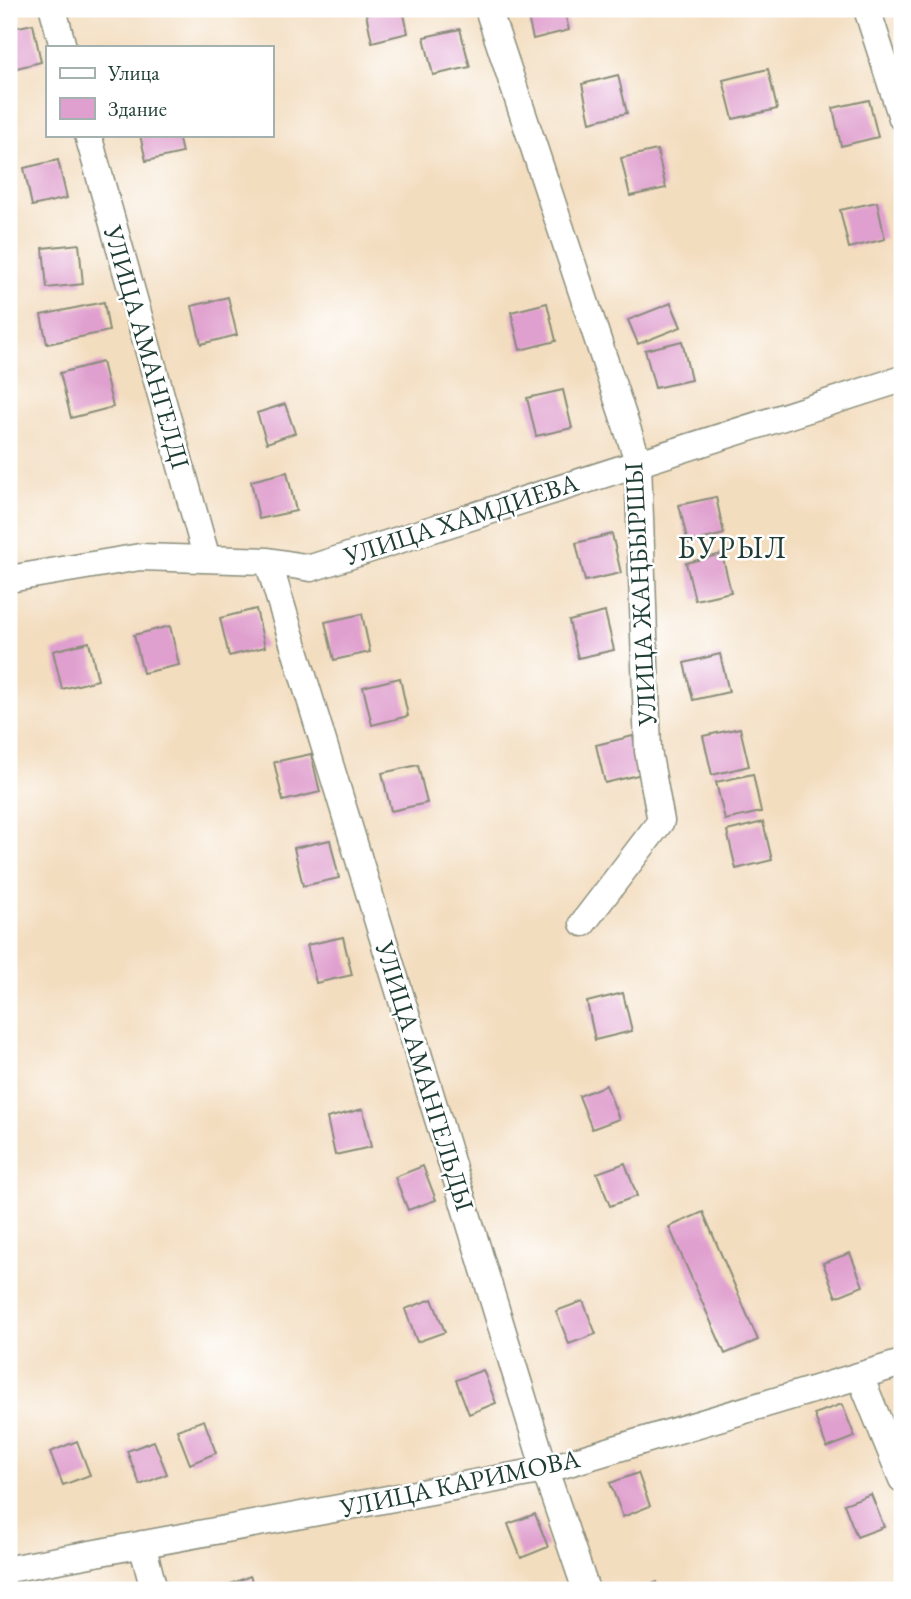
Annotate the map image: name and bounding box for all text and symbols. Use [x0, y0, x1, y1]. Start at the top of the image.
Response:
legend [46, 46, 273, 136]
text: Улица [107, 59, 160, 86]
text: Здание [108, 95, 167, 122]
street label: УЛИЦА АМАНГЕЛДІ [96, 220, 198, 473]
street label: УЛИЦА ЖАҢБЫРШЫ [616, 461, 664, 728]
street label: УЛИЦА ХАМДИЕВА [339, 465, 583, 573]
district label: БУРЫЛ [678, 528, 788, 567]
street label: УЛИЦА АМАНГЕЛЬДЫ [367, 936, 482, 1215]
street label: УЛИЦА КАРИМОВА [336, 1441, 584, 1525]

